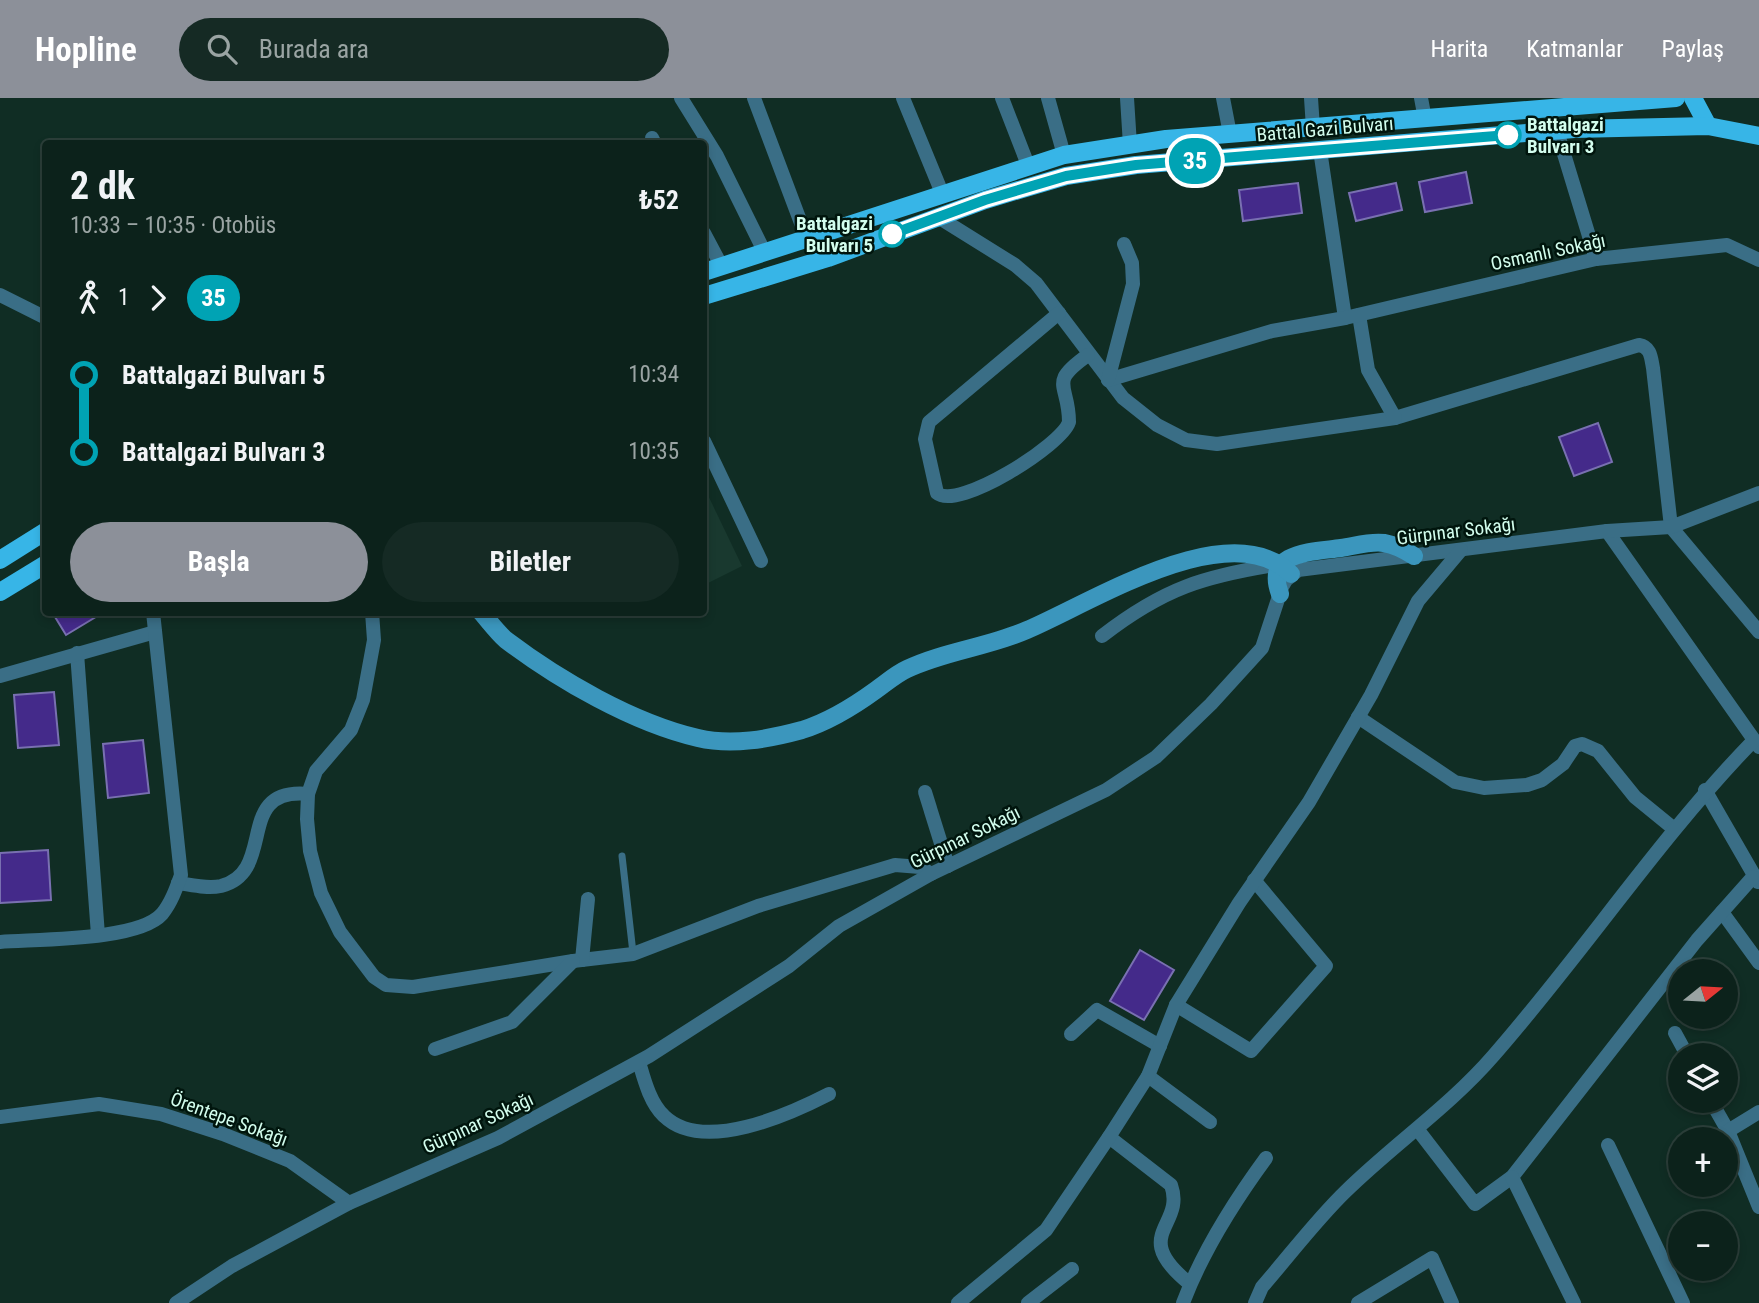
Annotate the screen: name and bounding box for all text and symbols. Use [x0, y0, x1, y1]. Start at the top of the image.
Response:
search box [179, 18, 669, 81]
text: Hopline [35, 30, 137, 69]
icon: search [203, 30, 241, 68]
text: Burada ara [259, 34, 369, 64]
text: Harita [1431, 35, 1488, 63]
text: Katmanlar [1526, 35, 1624, 63]
text: Paylaş [1662, 35, 1724, 63]
street label: Battal Gazi Bulvarı [1256, 112, 1394, 146]
place label: Battalgazi Bulvarı 3 [1527, 113, 1604, 158]
marker: Battalgazi Bulvarı 3 [1495, 122, 1521, 148]
line badge: 35 [1164, 138, 1226, 184]
text: 35 [1183, 147, 1207, 175]
text: 2 dk [70, 164, 135, 208]
text: ₺52 [639, 185, 679, 215]
text: 10:33 – 10:35 · Otobüs [70, 212, 276, 239]
place label: Battalgazi Bulvarı 5 [796, 212, 873, 257]
marker: Battalgazi Bulvarı 5 [879, 221, 905, 247]
street label: Osmanlı Sokağı [1488, 229, 1608, 275]
icon: walk [70, 279, 108, 317]
icon: forward [139, 279, 177, 317]
text: 1 [118, 284, 129, 311]
text: 35 [201, 284, 226, 312]
text: Battalgazi Bulvarı 5 [122, 360, 325, 390]
text: 10:34 [628, 361, 679, 388]
text: Battalgazi Bulvarı 3 [122, 437, 325, 467]
text: 10:35 [628, 438, 679, 465]
street label: Gürpınar Sokağı [1395, 512, 1517, 550]
button: Başla [70, 522, 368, 602]
button: Biletler [382, 522, 679, 602]
street label: Gürpınar Sokağı [906, 800, 1024, 874]
north arrow [1668, 959, 1738, 1029]
map controls [1668, 959, 1738, 1281]
button: layers [1668, 1043, 1738, 1113]
street label: Örentepe Sokağı [167, 1087, 291, 1151]
street label: Gürpınar Sokağı [419, 1087, 537, 1159]
button: + [1668, 1127, 1738, 1197]
button: − [1668, 1211, 1738, 1281]

